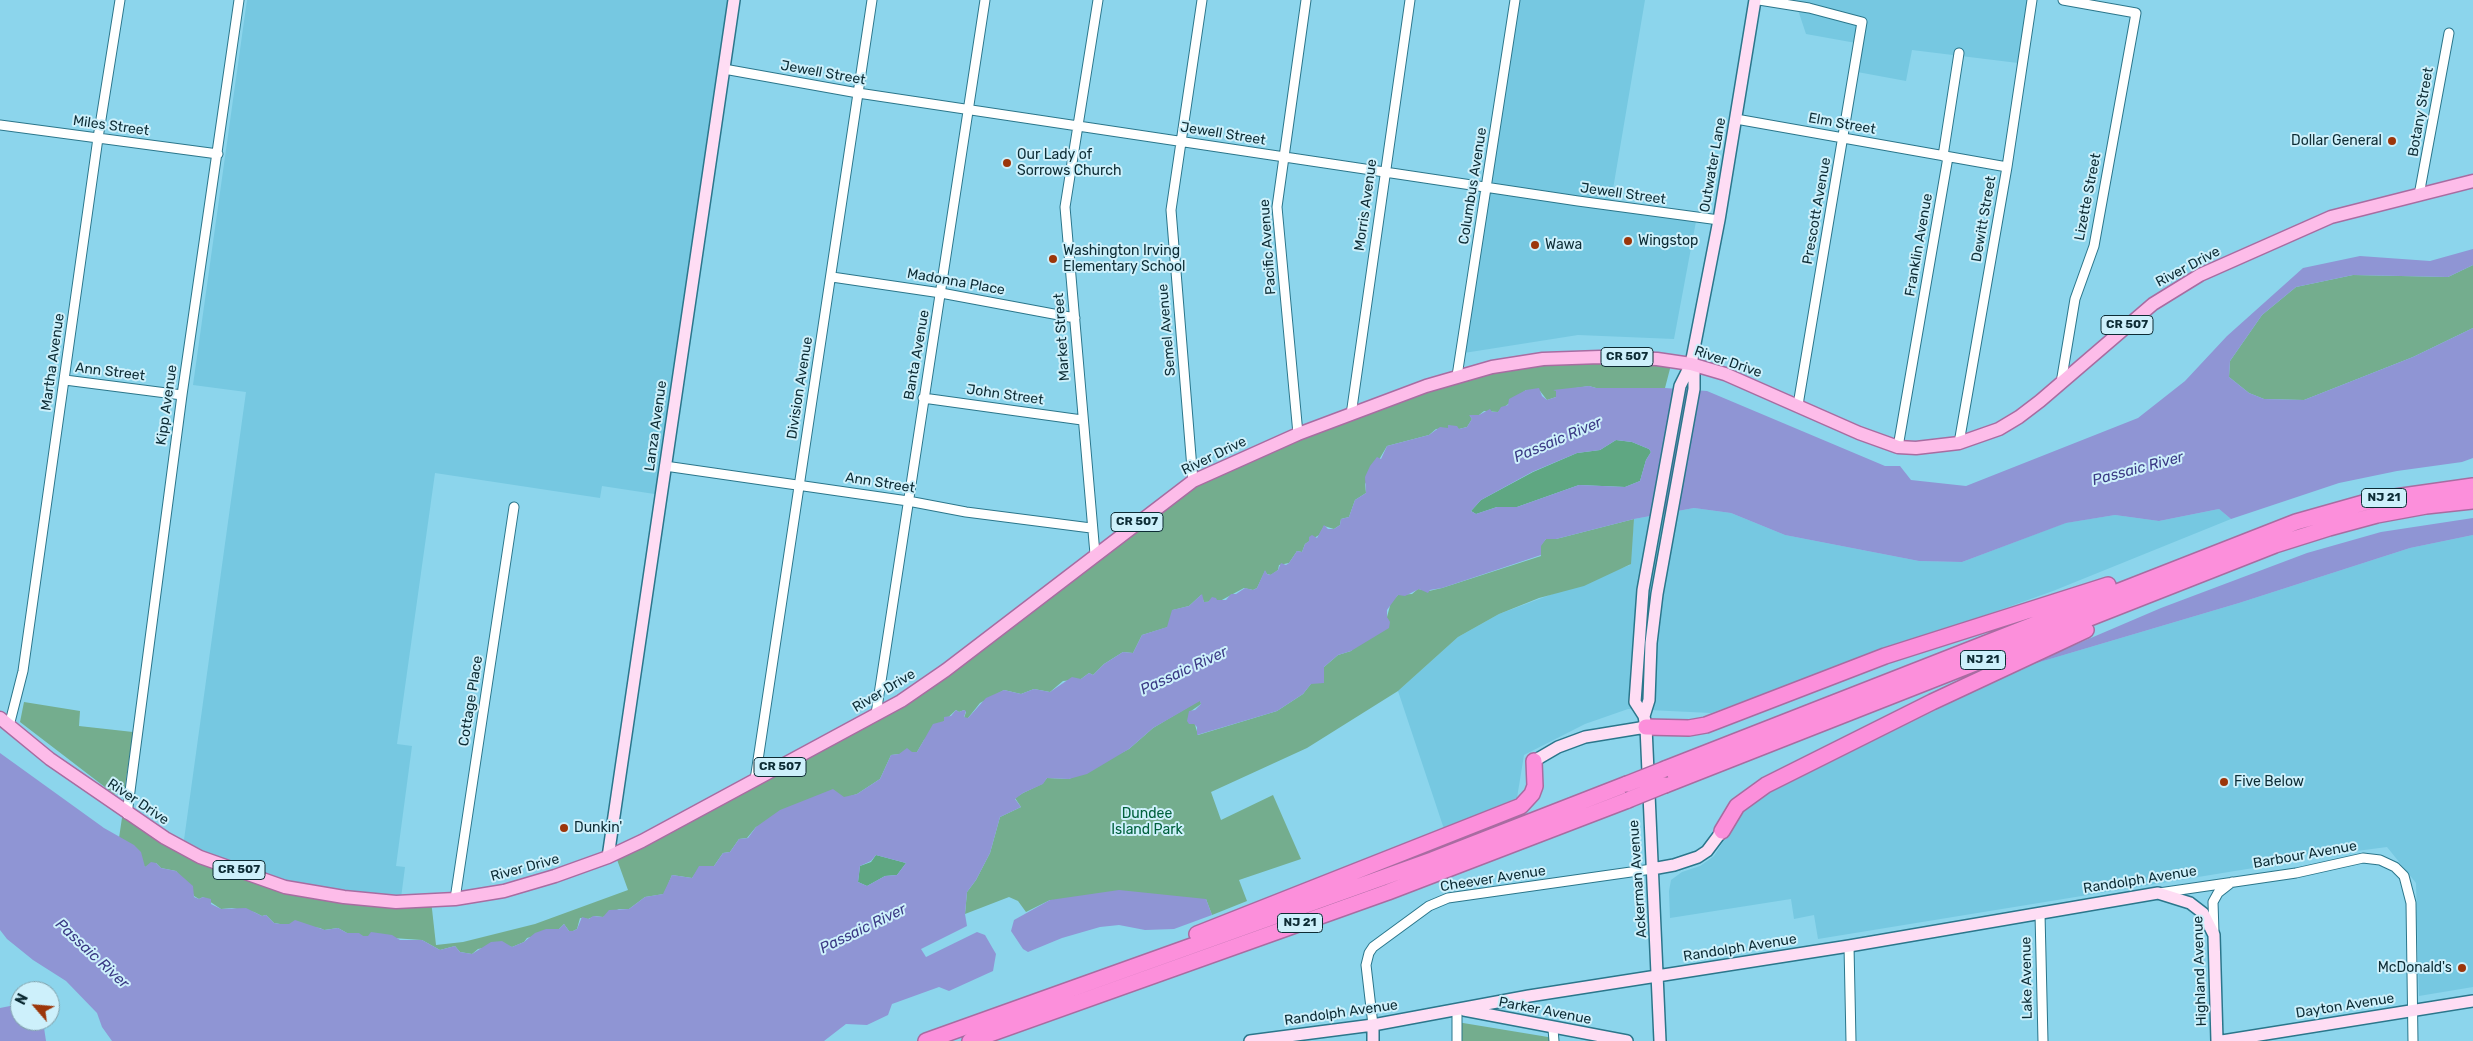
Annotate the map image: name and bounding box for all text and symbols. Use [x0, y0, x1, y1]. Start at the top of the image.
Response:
street label: Jewell Street [779, 57, 867, 89]
street label: Botany Street [2405, 66, 2437, 158]
street label: Elm Street [1807, 110, 1877, 138]
street label: Miles Street [72, 112, 150, 140]
street label: Outwater Lane [1696, 116, 1730, 214]
street label: Jewell Street [1179, 119, 1267, 149]
street label: Columbus Avenue [1455, 126, 1491, 246]
place label: Dollar General [2291, 133, 2382, 149]
marker: Dollar General [2386, 135, 2398, 147]
place label: Our Lady of Sorrows Church [1017, 147, 1121, 180]
street label: Lizette Street [2071, 152, 2105, 242]
street label: Prescott Avenue [1799, 156, 1835, 266]
marker: Our Lady of Sorrows Church [1001, 157, 1013, 169]
street label: Morris Avenue [1351, 158, 1381, 252]
street label: Dewitt Street [1968, 175, 2000, 263]
street label: Jewell Street [1579, 180, 1667, 208]
street label: Franklin Avenue [1902, 192, 1936, 298]
street label: Pacific Avenue [1256, 199, 1280, 295]
place label: Wingstop [1638, 233, 1698, 249]
marker: Wingstop [1622, 235, 1634, 247]
place label: Wawa [1545, 237, 1582, 253]
marker: Wawa [1529, 239, 1541, 251]
place label: Washington Irving Elementary School [1063, 243, 1186, 276]
street label: River Drive [2153, 243, 2223, 291]
marker: Washington Irving Elementary School [1047, 253, 1059, 265]
street label: Madonna Place [906, 265, 1006, 299]
street label: Semel Avenue [1155, 283, 1179, 377]
street label: Market Street [1051, 292, 1073, 382]
street label: Banta Avenue [901, 309, 933, 401]
street label: Martha Avenue [38, 312, 68, 412]
road number: CR 507 [2101, 316, 2153, 334]
street label: Division Avenue [784, 335, 816, 441]
street label: River Drive [1692, 343, 1764, 381]
road number: CR 507 [1601, 348, 1653, 367]
street label: Ann Street [74, 359, 146, 385]
street label: Kipp Avenue [153, 364, 181, 446]
street label: Lanza Avenue [641, 380, 671, 472]
street label: John Street [965, 381, 1045, 409]
water label: Passaic River [1511, 413, 1605, 467]
street label: River Drive [1179, 433, 1249, 479]
water label: Passaic River [2090, 448, 2186, 490]
street label: Ann Street [844, 469, 916, 497]
road number: NJ 21 [2362, 488, 2406, 508]
road number: CR 507 [1111, 512, 1163, 532]
water label: Passaic River [1138, 643, 1230, 699]
road number: NJ 21 [1960, 650, 2006, 670]
street label: Cottage Place [456, 655, 486, 747]
street label: River Drive [850, 666, 918, 716]
road number: CR 507 [754, 758, 806, 776]
place label: Five Below [2234, 774, 2304, 790]
street label: River Drive [104, 775, 172, 829]
marker: Five Below [2218, 776, 2230, 788]
park label: Dundee Island Park [1111, 806, 1183, 839]
street label: Ackerman Avenue [1625, 819, 1651, 939]
place label: Dunkin' [574, 820, 622, 836]
marker: Dunkin' [558, 822, 570, 834]
street label: Barbour Avenue [2252, 838, 2358, 872]
street label: River Drive [489, 851, 561, 885]
road number: CR 507 [213, 860, 265, 880]
street label: Cheever Avenue [1439, 862, 1547, 896]
street label: Randolph Avenue [2082, 863, 2198, 897]
water label: Passaic River [817, 900, 909, 958]
road number: NJ 21 [1278, 914, 1322, 932]
water label: Passaic River [52, 915, 132, 993]
street label: Highland Avenue [2190, 915, 2210, 1027]
street label: Randolph Avenue [1682, 931, 1798, 965]
street label: Lake Avenue [2018, 936, 2036, 1020]
place label: McDonald's [2378, 960, 2452, 976]
marker: McDonald's [2456, 962, 2468, 974]
north arrow [10, 981, 60, 1031]
street label: Dayton Avenue [2295, 990, 2395, 1022]
text: N [12, 991, 32, 1008]
street label: Parker Avenue [1497, 994, 1593, 1028]
street label: Randolph Avenue [1283, 997, 1399, 1029]

